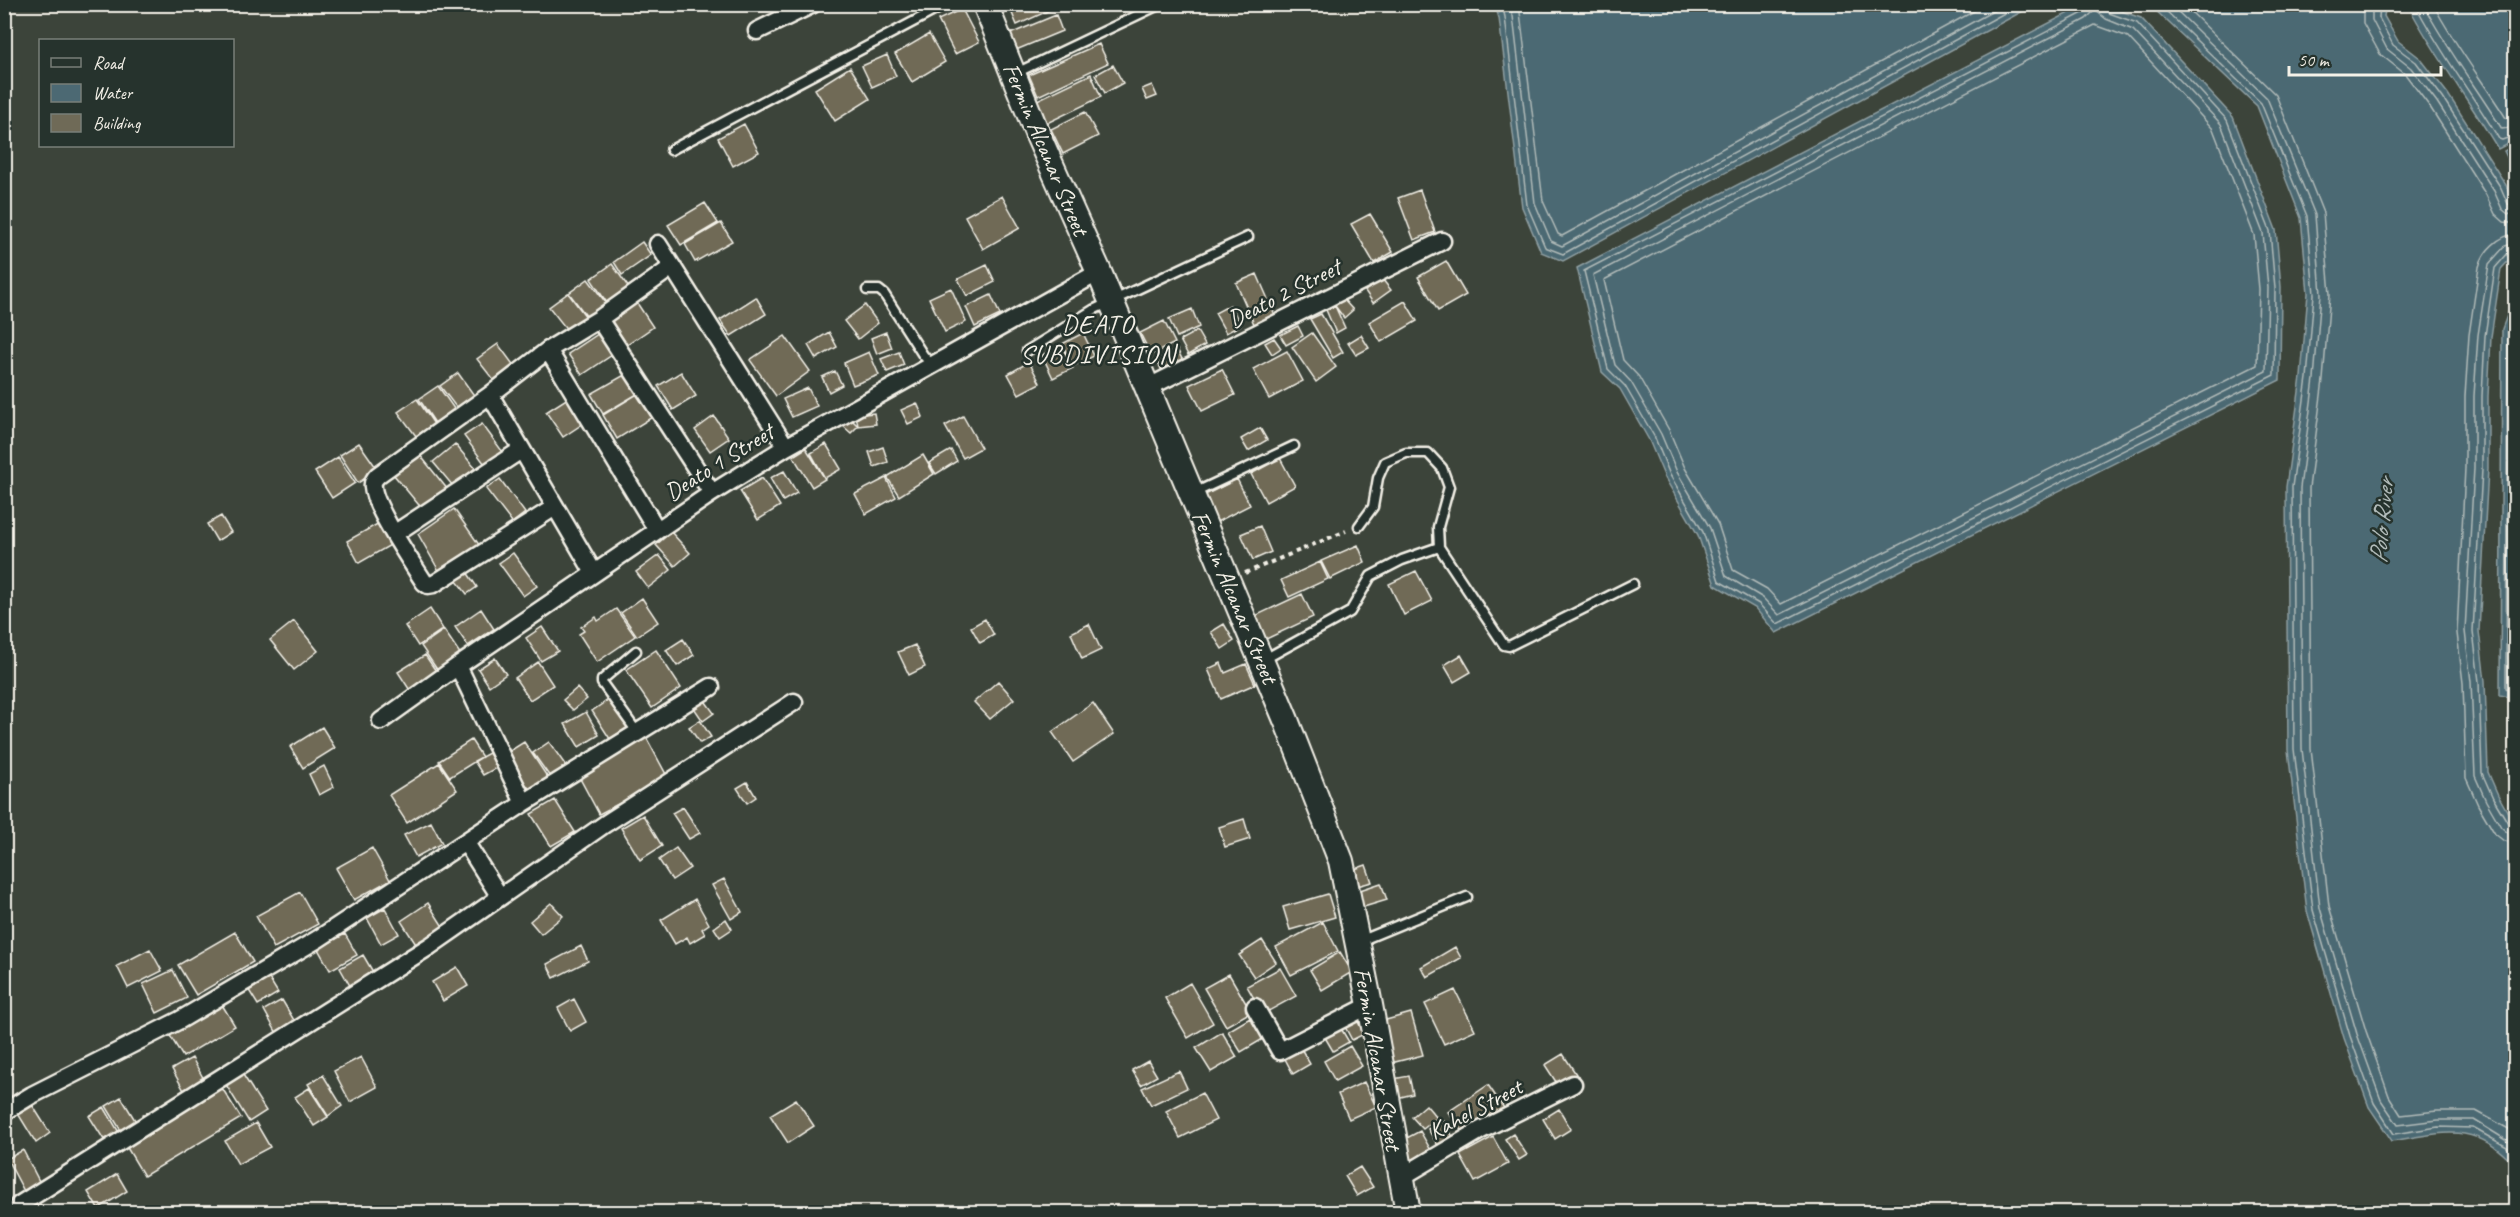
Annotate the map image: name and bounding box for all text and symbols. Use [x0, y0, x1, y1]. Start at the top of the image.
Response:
legend [39, 39, 234, 147]
scale bar [2289, 39, 2440, 77]
text: 50 m [2298, 49, 2331, 71]
text: Road [93, 52, 126, 74]
street label: Fermin Alcanar Street [996, 58, 1097, 242]
text: Water [93, 82, 134, 104]
text: Building [93, 112, 142, 134]
street label: Deato 2 Street [1223, 250, 1348, 334]
district label: DEATO SUBDIVISION [1020, 308, 1179, 371]
street label: Deato 1 Street [659, 415, 782, 507]
water label: Polo River [2361, 473, 2402, 565]
street label: Fermin Alcanar Street [1185, 506, 1286, 690]
street label: Fermin Alcanar Street [1347, 965, 1409, 1155]
street label: Kahel Street [1423, 1071, 1529, 1146]

